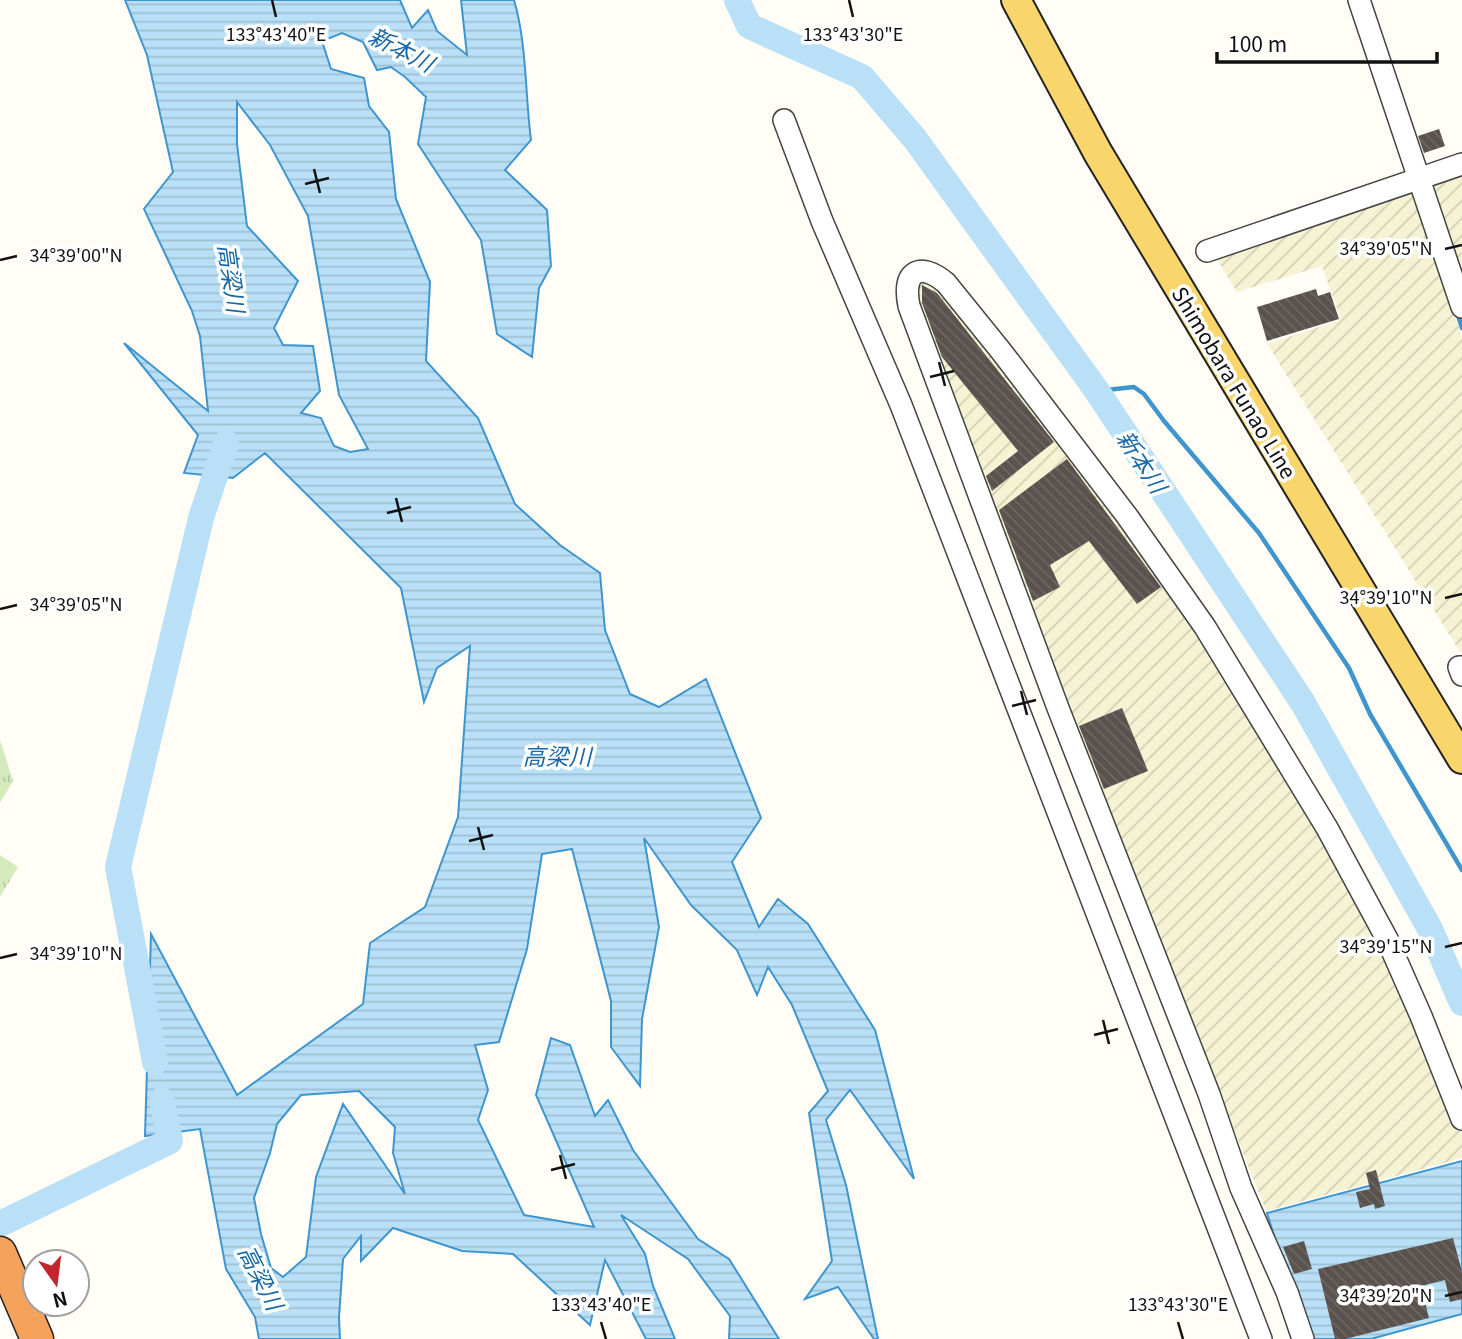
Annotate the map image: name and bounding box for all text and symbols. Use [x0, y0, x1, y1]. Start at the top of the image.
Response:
water label: 新本川 [364, 17, 443, 80]
text: 133°43'40"E [226, 20, 326, 46]
text: 133°43'30"E [803, 20, 903, 46]
scale bar [1217, 21, 1438, 65]
text: 100 m [1228, 28, 1287, 58]
text: 34°39'05"N [1339, 234, 1433, 260]
text: 34°39'00"N [29, 241, 123, 267]
water label: 高梁川 [211, 241, 255, 318]
street label: Shimobara Funao Line [1166, 280, 1304, 484]
water label: 新本川 [1110, 423, 1178, 502]
text: 34°39'10"N [1339, 583, 1433, 609]
text: 34°39'05"N [29, 590, 123, 616]
water label: 高梁川 [523, 738, 595, 772]
text: 34°39'15"N [1339, 932, 1433, 958]
text: 34°39'10"N [29, 939, 123, 965]
water label: 高梁川 [231, 1239, 294, 1318]
north arrow [21, 1248, 91, 1318]
text: 34°39'20"N [1339, 1281, 1433, 1307]
text: N [50, 1286, 71, 1316]
text: 133°43'40"E [551, 1290, 651, 1316]
text: 133°43'30"E [1128, 1290, 1228, 1316]

